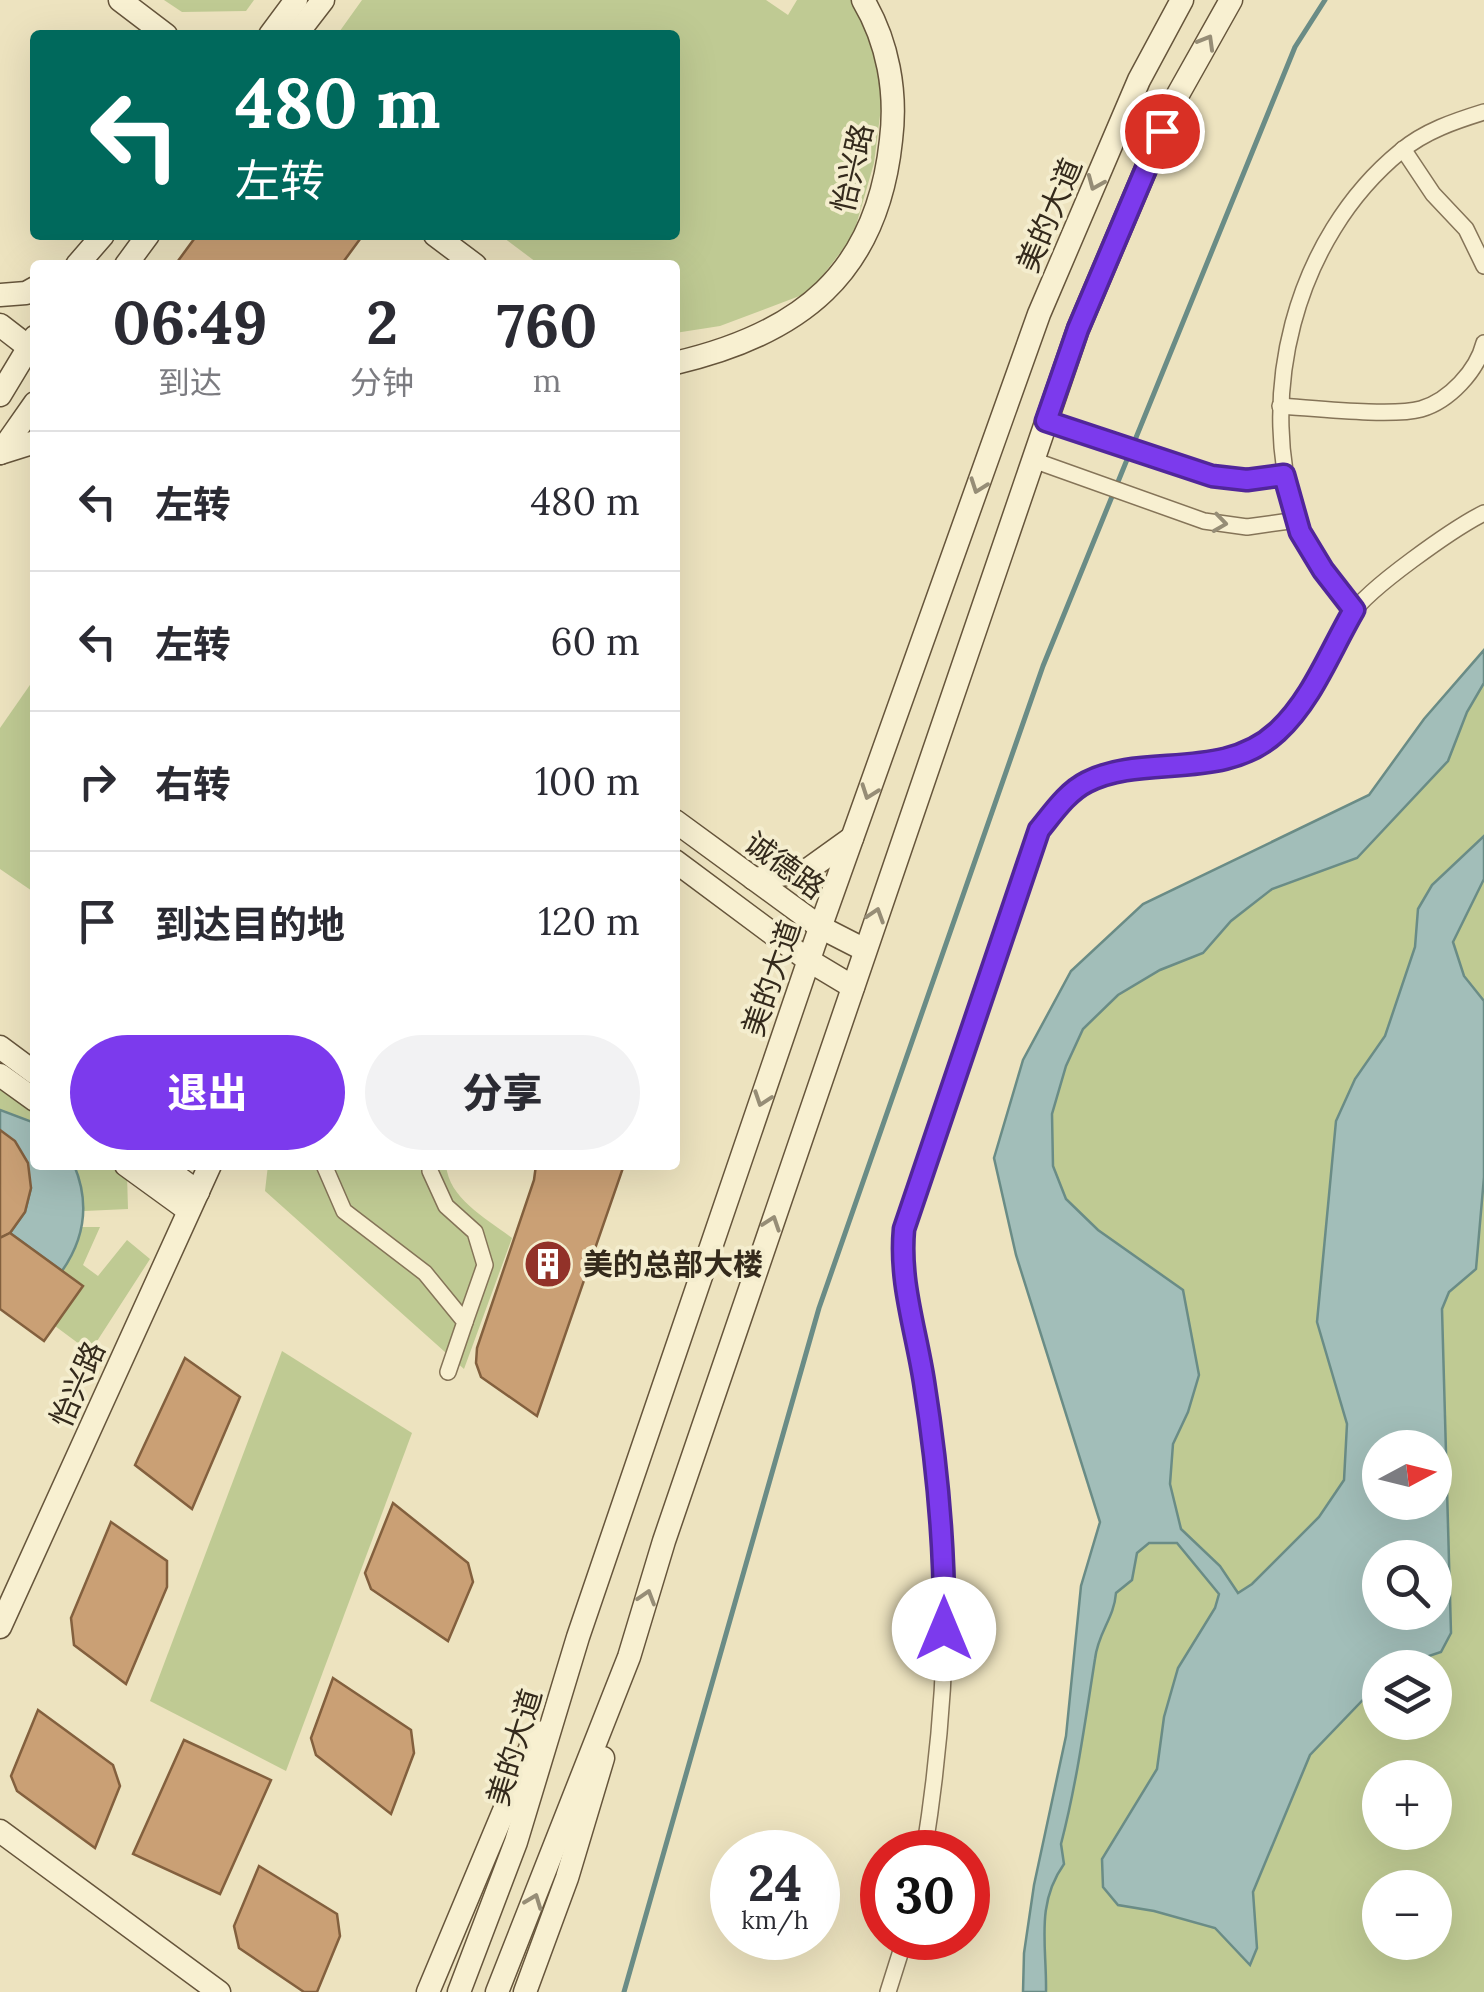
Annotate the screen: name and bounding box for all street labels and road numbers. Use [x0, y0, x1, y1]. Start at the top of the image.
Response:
street label: 怡兴路 [823, 120, 881, 216]
street label: 美的大道 [1008, 152, 1090, 278]
street label: 诚德路 [737, 823, 833, 907]
street label: 美的大道 [734, 915, 808, 1041]
street label: 怡兴路 [41, 1335, 113, 1433]
street label: 美的大道 [478, 1684, 550, 1810]

